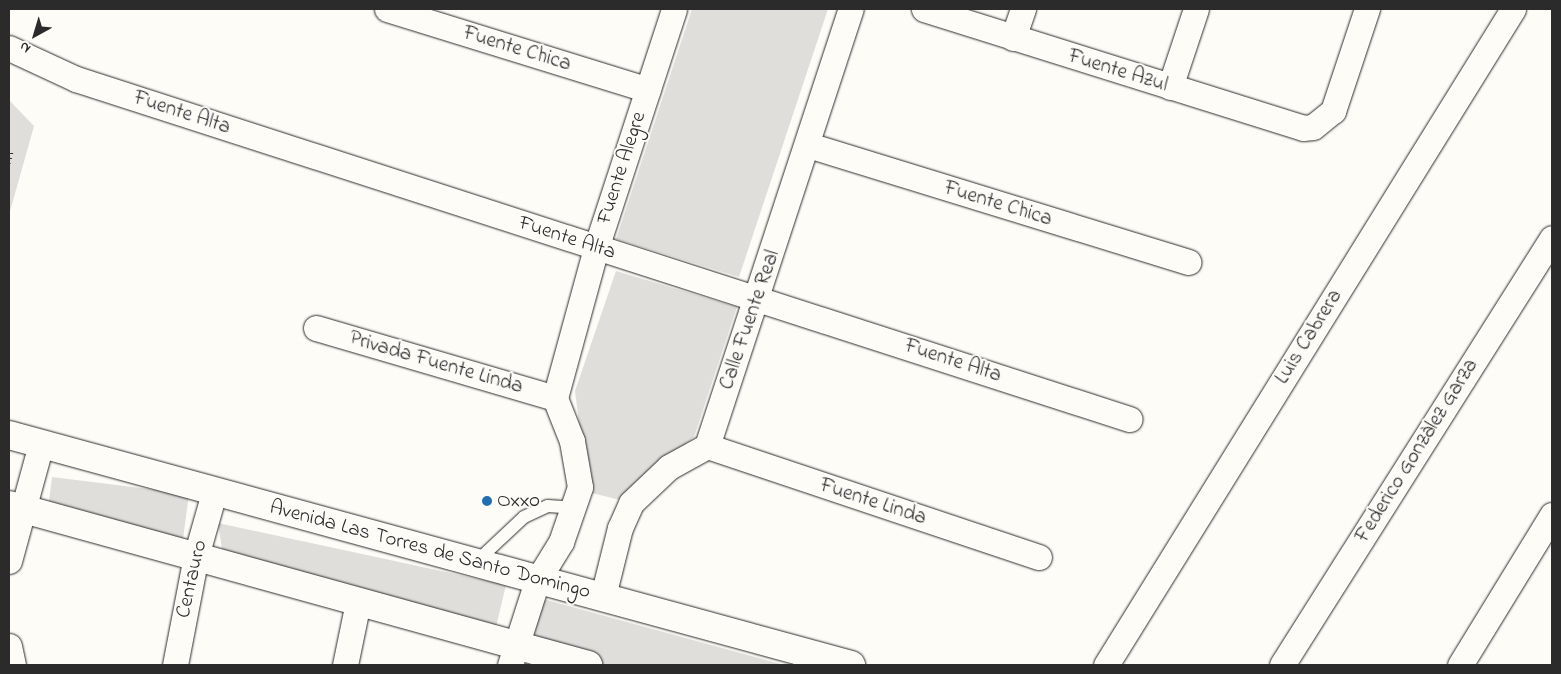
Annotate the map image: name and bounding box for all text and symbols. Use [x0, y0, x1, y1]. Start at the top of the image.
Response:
north arrow [10, 10, 60, 60]
street label: Fuente Chica [460, 21, 574, 77]
text: N [15, 36, 36, 58]
street label: Fuente Azul [1065, 44, 1171, 98]
street label: Fuente Alta [130, 86, 234, 140]
street label: Fuente Alegre [592, 109, 652, 227]
street label: Fuente Chica [941, 176, 1055, 232]
street label: Fuente Alta [515, 211, 619, 265]
street label: Calle Fuente Real [714, 247, 786, 393]
street label: Luis Cabrera [1270, 285, 1348, 389]
street label: Privada Fuente Linda [346, 326, 526, 400]
street label: Fuente Alta [901, 334, 1005, 388]
street label: Federico Gonzàlez Garza [1350, 354, 1484, 548]
street label: Fuente Linda [817, 473, 929, 531]
place label: Oxxo [497, 488, 540, 514]
street label: Avenida Las Torres de Santo Domingo [267, 495, 593, 605]
marker: Oxxo [481, 495, 493, 507]
street label: Centauro [171, 538, 213, 620]

